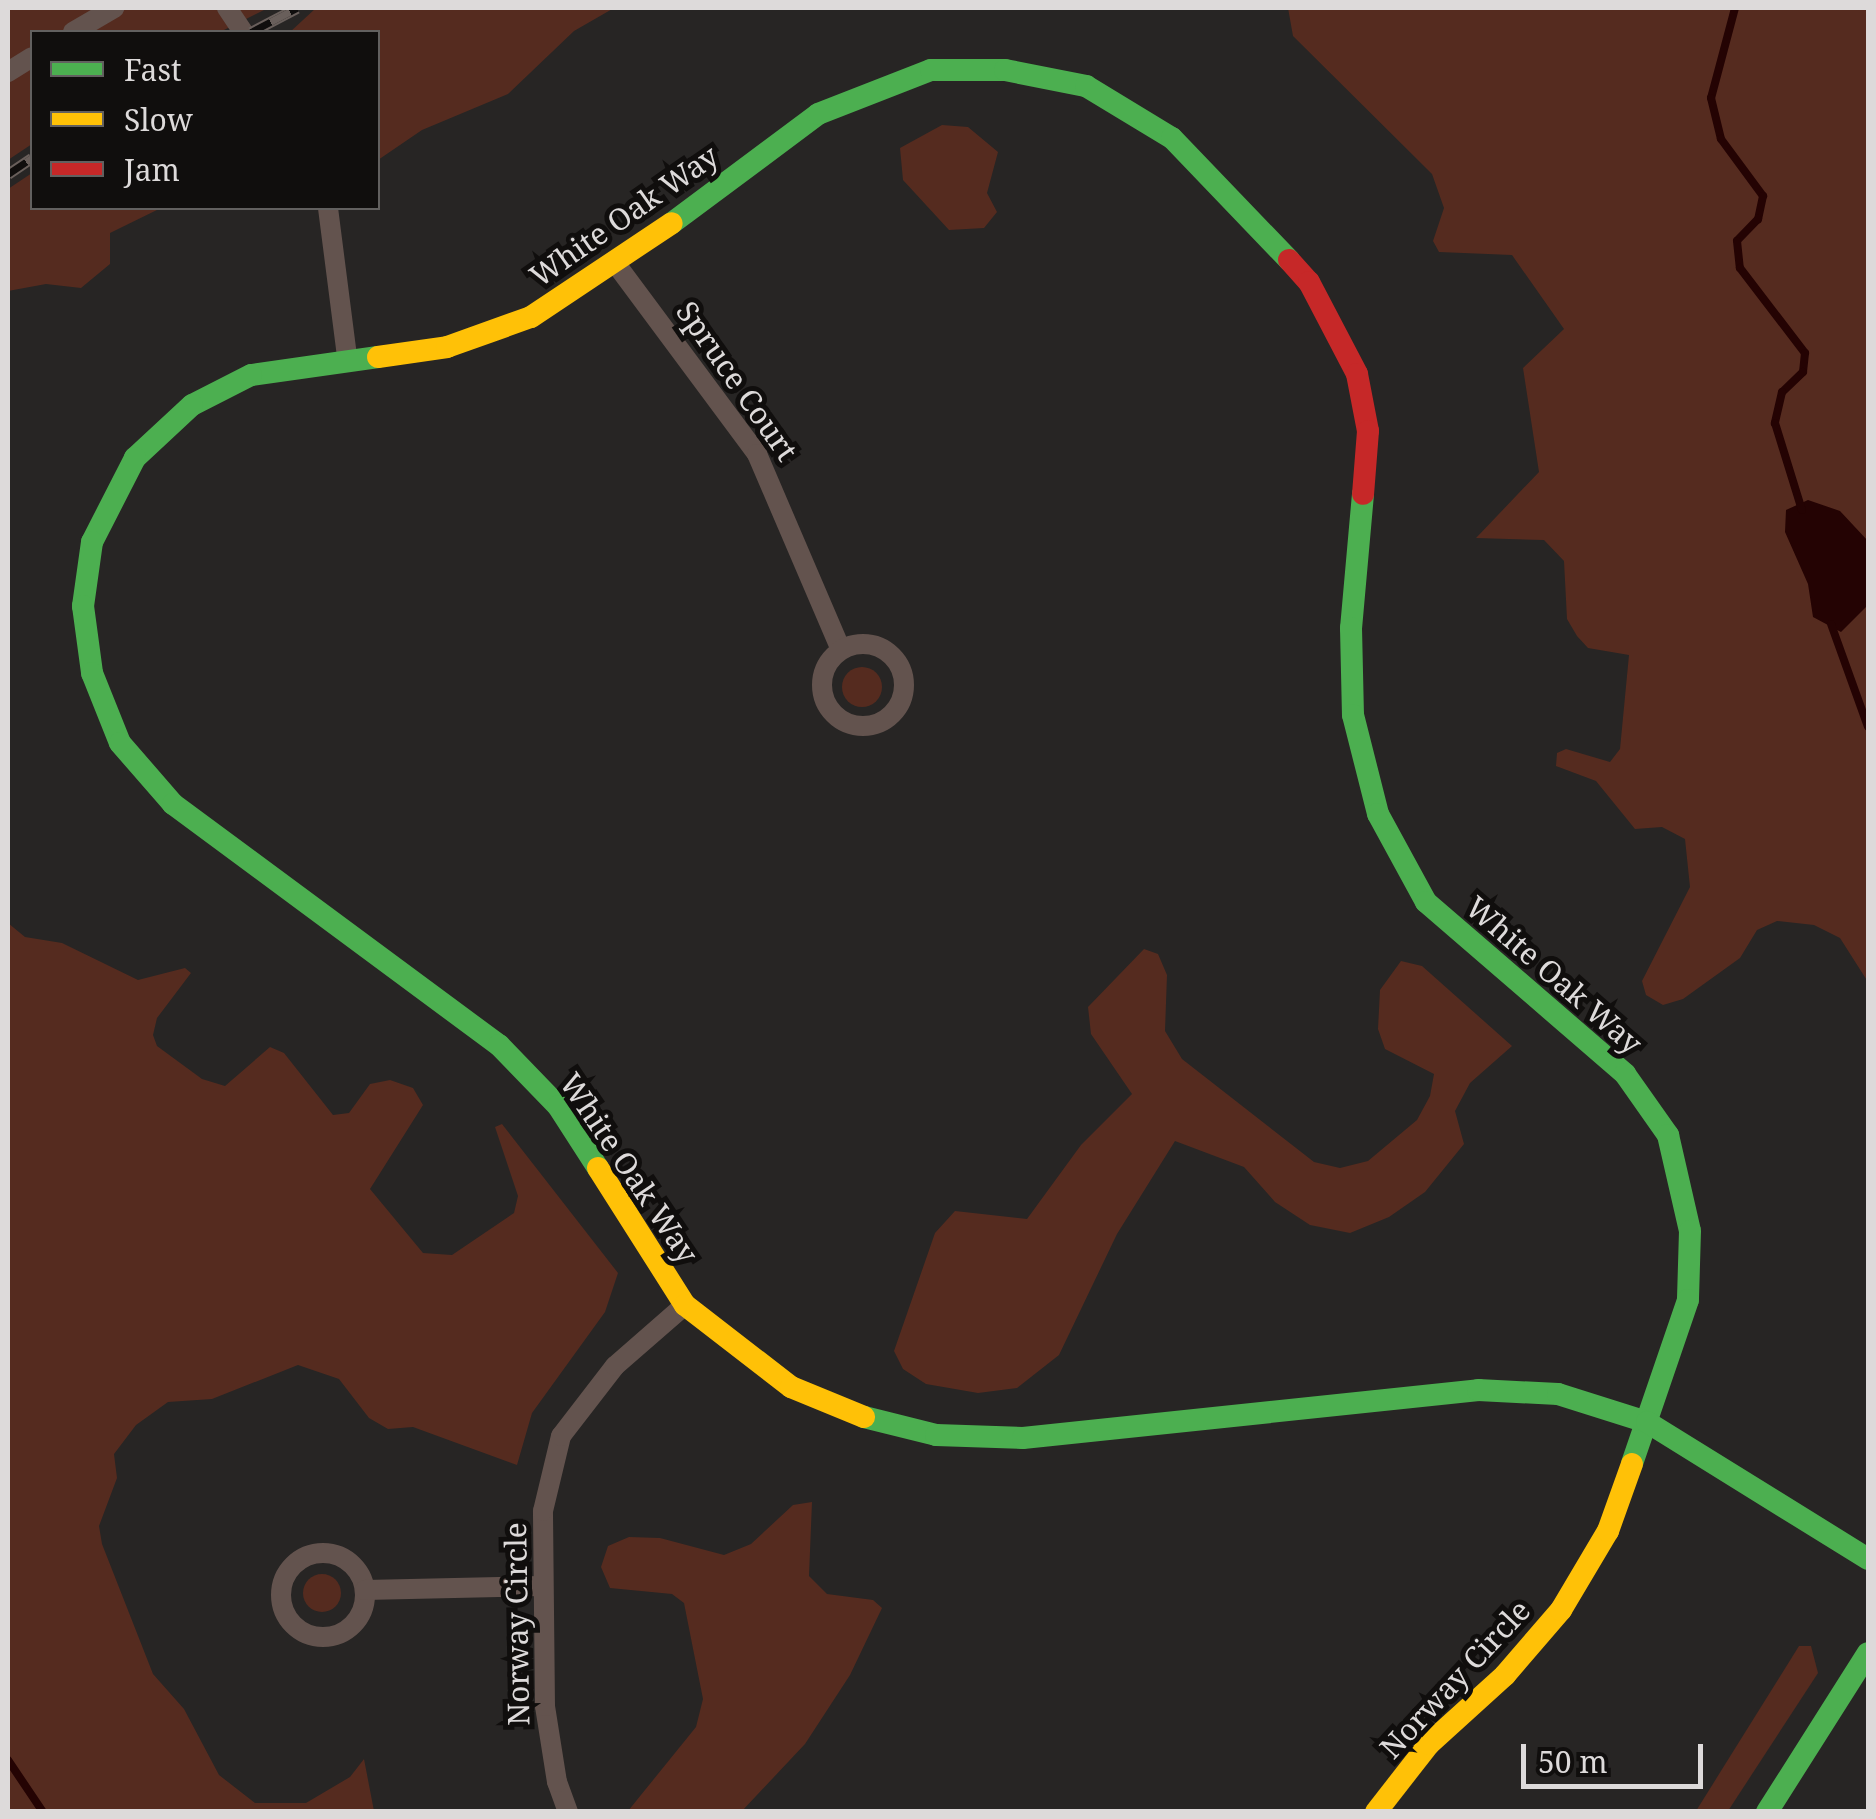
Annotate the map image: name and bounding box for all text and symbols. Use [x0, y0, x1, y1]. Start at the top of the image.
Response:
legend [30, 30, 380, 210]
text: Fast [124, 49, 181, 90]
text: Slow [124, 99, 193, 140]
street label: White Oak Way [523, 138, 725, 294]
text: Jam [124, 149, 180, 190]
street label: Spruce Court [669, 294, 805, 468]
street label: White Oak Way [1459, 889, 1649, 1061]
street label: White Oak Way [552, 1066, 706, 1270]
street label: Norway Circle [497, 1522, 537, 1726]
street label: Norway Circle [1372, 1592, 1538, 1766]
scale bar [1526, 1724, 1708, 1786]
text: 50 m [1538, 1741, 1608, 1782]

